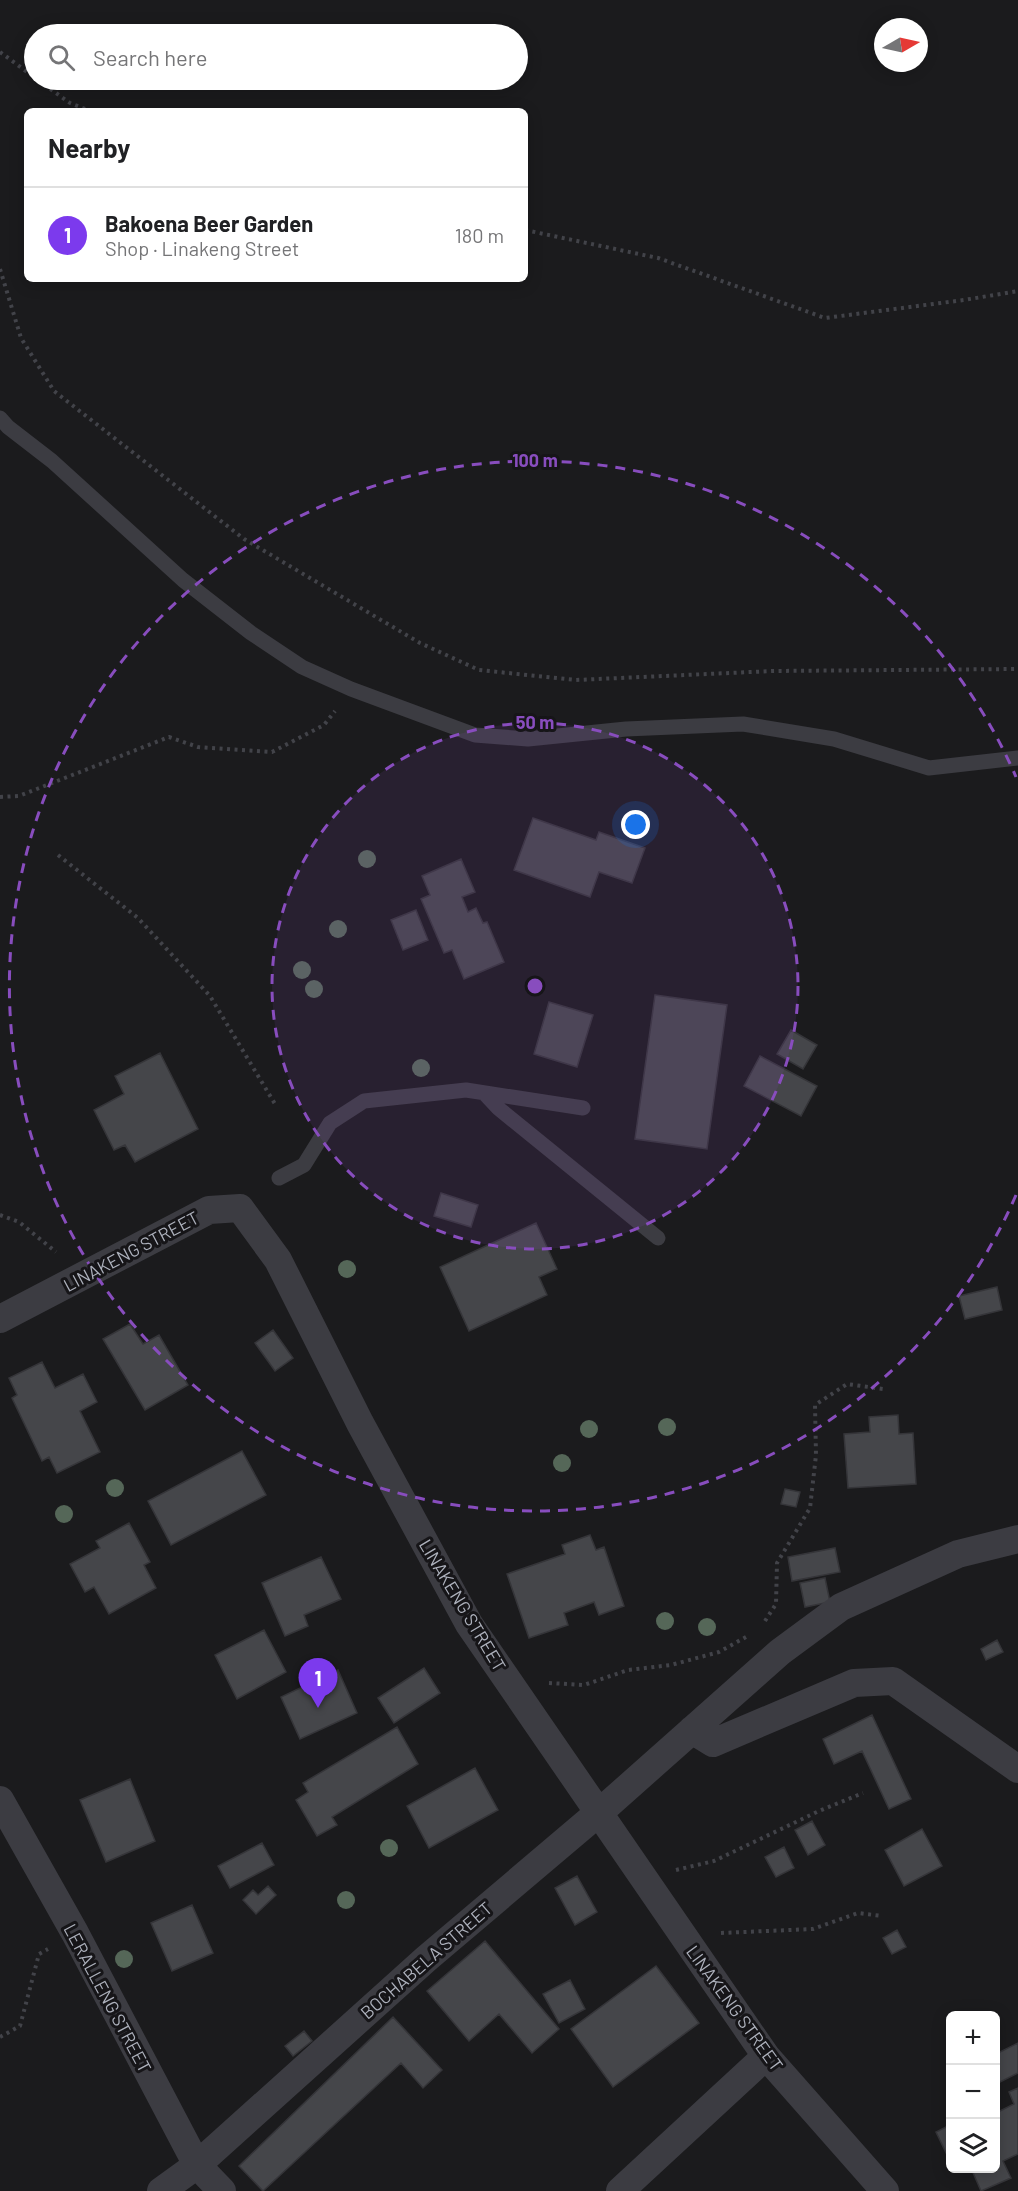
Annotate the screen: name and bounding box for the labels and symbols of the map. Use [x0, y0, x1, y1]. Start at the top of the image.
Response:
north arrow [874, 18, 928, 72]
text: 100 m [512, 449, 558, 471]
text: 50 m [516, 711, 554, 733]
your location [621, 810, 650, 839]
centre of rings [525, 976, 545, 996]
street label: LINAKENG STREET [60, 1206, 202, 1296]
street label: LINAKENG STREET [415, 1535, 511, 1675]
pin: 1 [298, 1658, 338, 1708]
street label: BOCHABELA STREET [356, 1897, 496, 2023]
street label: LERALLENG STREET [59, 1920, 157, 2076]
street label: LINAKENG STREET [682, 1941, 788, 2075]

